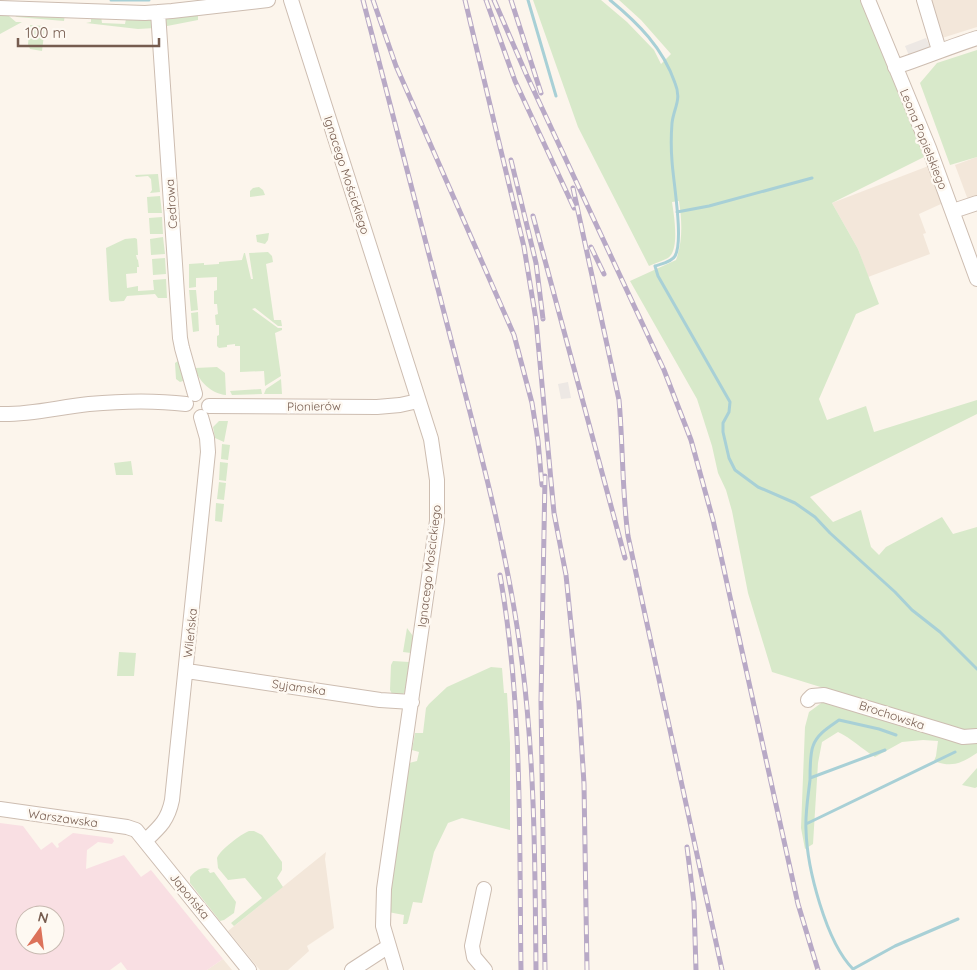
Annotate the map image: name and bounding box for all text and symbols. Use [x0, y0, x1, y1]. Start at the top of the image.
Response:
scale bar [18, 15, 159, 47]
text: 100 m [25, 23, 66, 42]
street label: Leona Popielskiego [897, 86, 951, 192]
street label: Ignacego Mościckiego [321, 114, 373, 236]
street label: Cedrowa [162, 179, 180, 229]
street label: Pionierów [287, 398, 341, 414]
street label: Ignacego Mościckiego [414, 504, 444, 628]
street label: Wileńska [180, 607, 200, 659]
street label: Syjamska [271, 676, 327, 698]
street label: Brochowska [857, 697, 927, 733]
street label: Warszawska [27, 806, 99, 830]
street label: Japońska [167, 870, 213, 922]
north arrow [15, 905, 65, 955]
text: N [36, 907, 50, 927]

